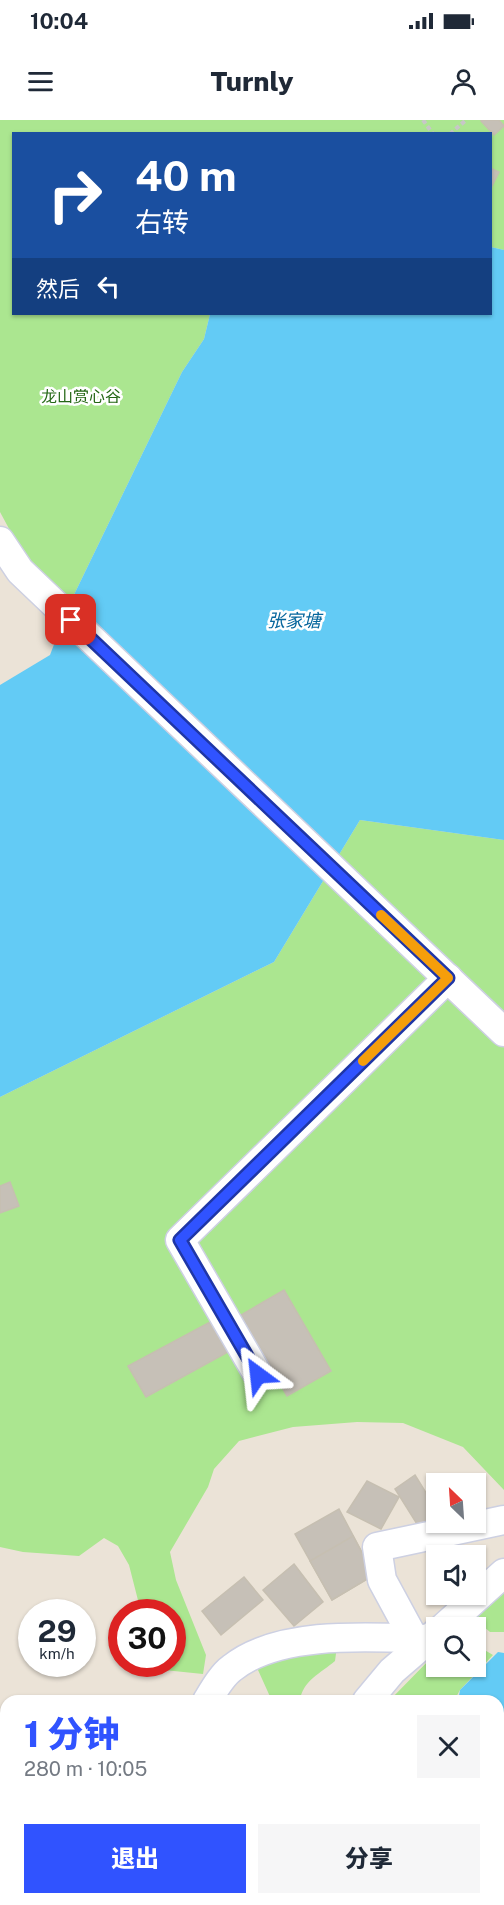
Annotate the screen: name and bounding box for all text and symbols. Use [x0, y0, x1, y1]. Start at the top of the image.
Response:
text: 10:04 [30, 8, 88, 34]
icon: menu [24, 65, 57, 98]
text: Turnly [210, 65, 294, 97]
icon: person [447, 65, 480, 98]
text: 40 m [135, 151, 237, 200]
icon: right [36, 156, 114, 234]
text: 右转 [135, 206, 189, 238]
icon: left [92, 270, 125, 303]
text: 然后 [36, 276, 80, 302]
park label: 龙山赏心谷 [41, 387, 121, 406]
pin [45, 594, 96, 645]
icon: arrive [54, 603, 87, 636]
water label: 张家塘 [267, 610, 324, 631]
position arrow [226, 1343, 290, 1407]
north arrow [426, 1473, 486, 1533]
map controls [426, 1473, 486, 1677]
button: sound [426, 1545, 486, 1605]
speed limit sign: 30 [108, 1599, 186, 1677]
text: 29 [38, 1613, 76, 1649]
button: search [426, 1617, 486, 1677]
text: km/h [39, 1645, 75, 1662]
text: 1 分钟 [24, 1713, 120, 1755]
button: close [417, 1715, 480, 1778]
text: 280 m · 10:05 [24, 1757, 147, 1781]
button: 退出 [24, 1824, 246, 1893]
button: 分享 [258, 1824, 480, 1893]

